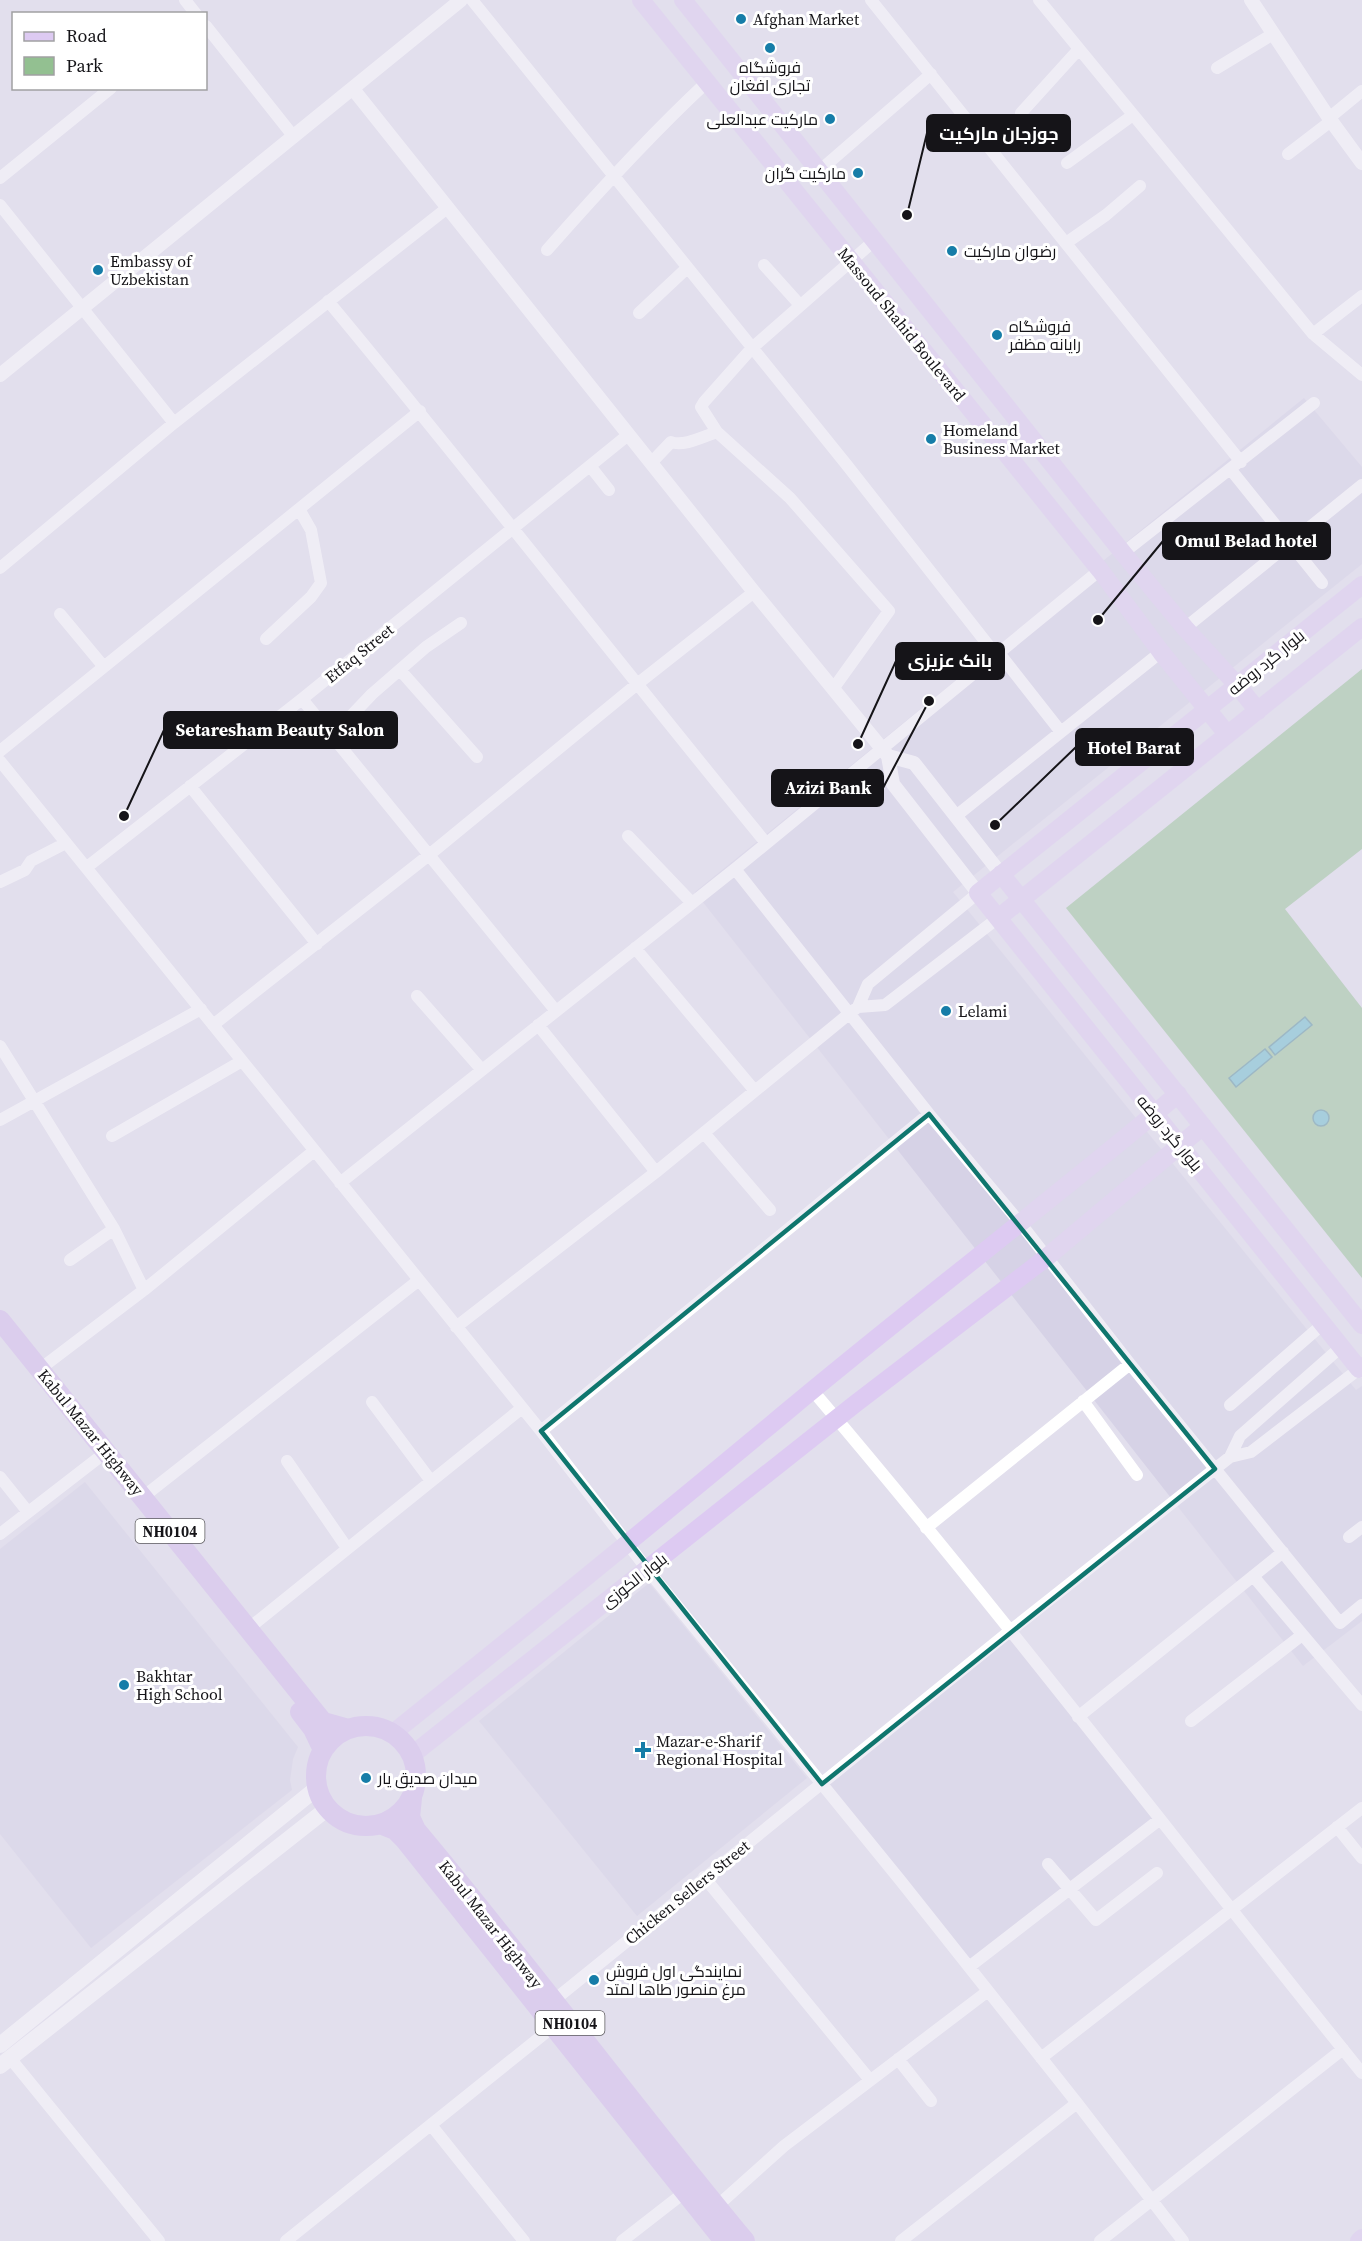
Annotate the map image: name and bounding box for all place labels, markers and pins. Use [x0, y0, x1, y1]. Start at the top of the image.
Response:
place label: Afghan Market [753, 8, 860, 30]
marker: Afghan Market [734, 12, 748, 26]
marker: فروشگاه تجاری افغان [763, 41, 777, 55]
place label: فروشگاه تجاری افغان [730, 56, 811, 96]
place label: مارکیت عبدالعلی [707, 108, 818, 130]
marker: مارکیت عبدالعلی [823, 112, 837, 126]
callout: جوزجان مارکیت [927, 115, 1070, 151]
place label: مارکیت گران [765, 162, 846, 184]
marker: مارکیت گران [851, 166, 865, 180]
place label: رضوان مارکیت [964, 240, 1056, 262]
marker: رضوان مارکیت [945, 244, 959, 258]
place label: Embassy of Uzbekistan [110, 250, 193, 290]
marker: Embassy of Uzbekistan [91, 263, 105, 277]
place label: فروشگاه رایانه مظفر [1008, 315, 1081, 355]
marker: فروشگاه رایانه مظفر [990, 328, 1004, 342]
place label: Homeland Business Market [943, 419, 1061, 459]
marker: Homeland Business Market [924, 432, 938, 446]
callout: Omul Belad hotel [1163, 523, 1330, 559]
callout: بانک عزیزی [896, 643, 1004, 679]
callout: Setaresham Beauty Salon [164, 712, 397, 748]
callout: Hotel Barat [1076, 729, 1193, 765]
callout: Azizi Bank [772, 770, 883, 806]
place label: Lelami [958, 1000, 1008, 1022]
marker: Lelami [939, 1004, 953, 1018]
place label: Bakhtar High School [136, 1665, 223, 1705]
marker: Bakhtar High School [117, 1678, 131, 1692]
place label: Mazar-e-Sharif Regional Hospital [656, 1730, 783, 1770]
marker: Mazar-e-Sharif Regional Hospital [634, 1741, 652, 1759]
place label: میدان صدیق یار [377, 1767, 477, 1789]
marker: میدان صدیق یار [359, 1771, 373, 1785]
place label: نمایندگی اول فروش مرغ منصور طاها لمتد [606, 1960, 746, 2001]
marker: نمایندگی اول فروش مرغ منصور طاها لمتد [587, 1973, 601, 1987]

